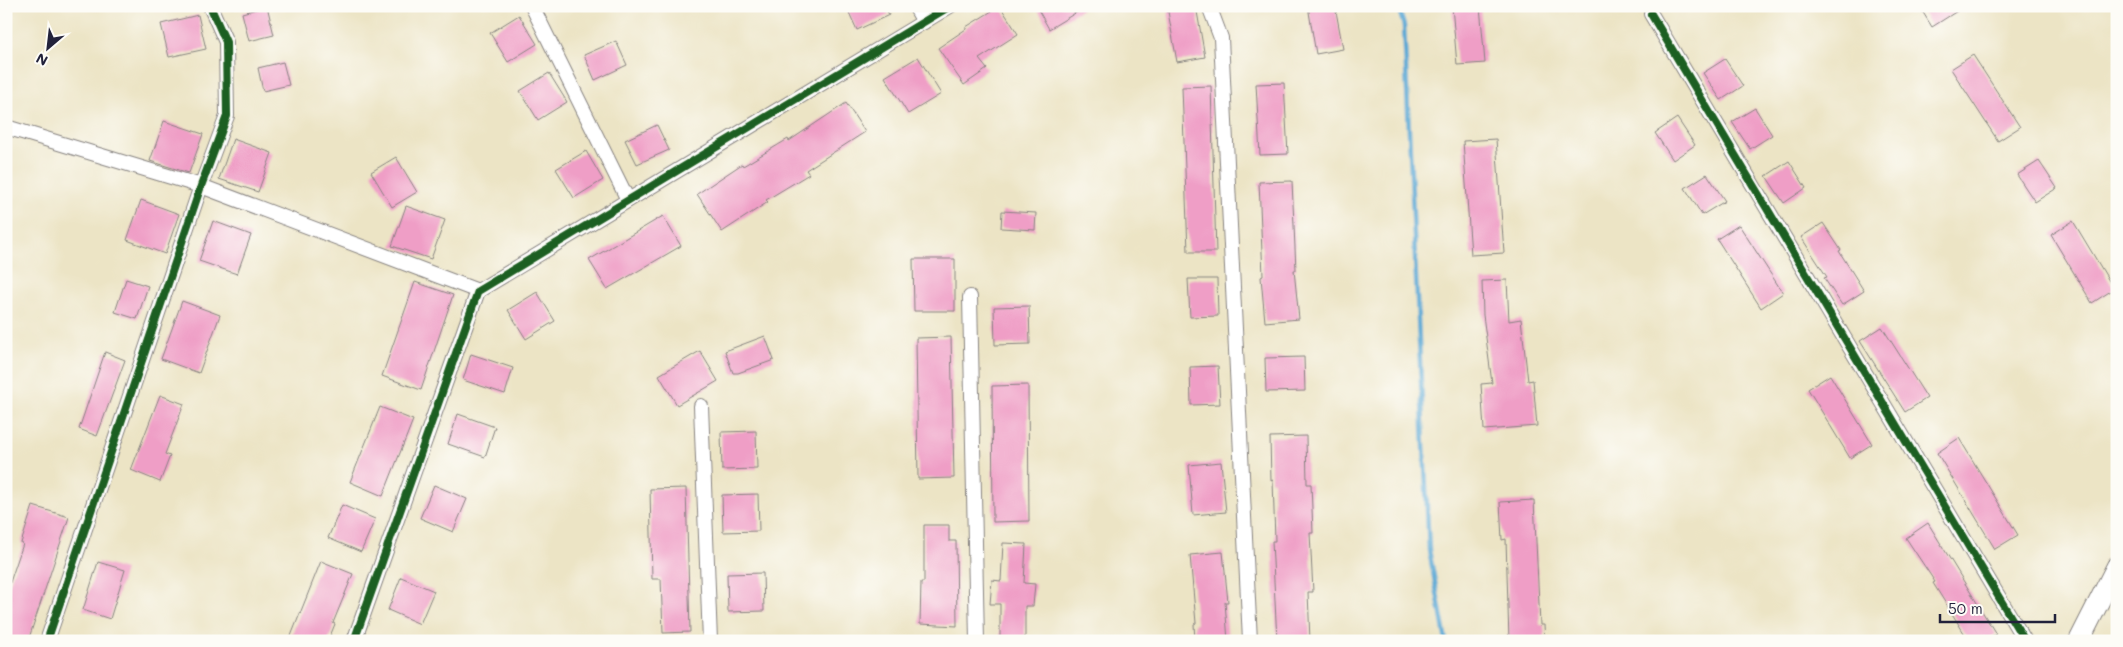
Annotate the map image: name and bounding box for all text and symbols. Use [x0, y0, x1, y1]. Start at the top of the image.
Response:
north arrow [22, 22, 72, 72]
text: N [33, 49, 51, 71]
scale bar [1940, 592, 2056, 624]
text: 50 m [1948, 598, 1983, 618]

